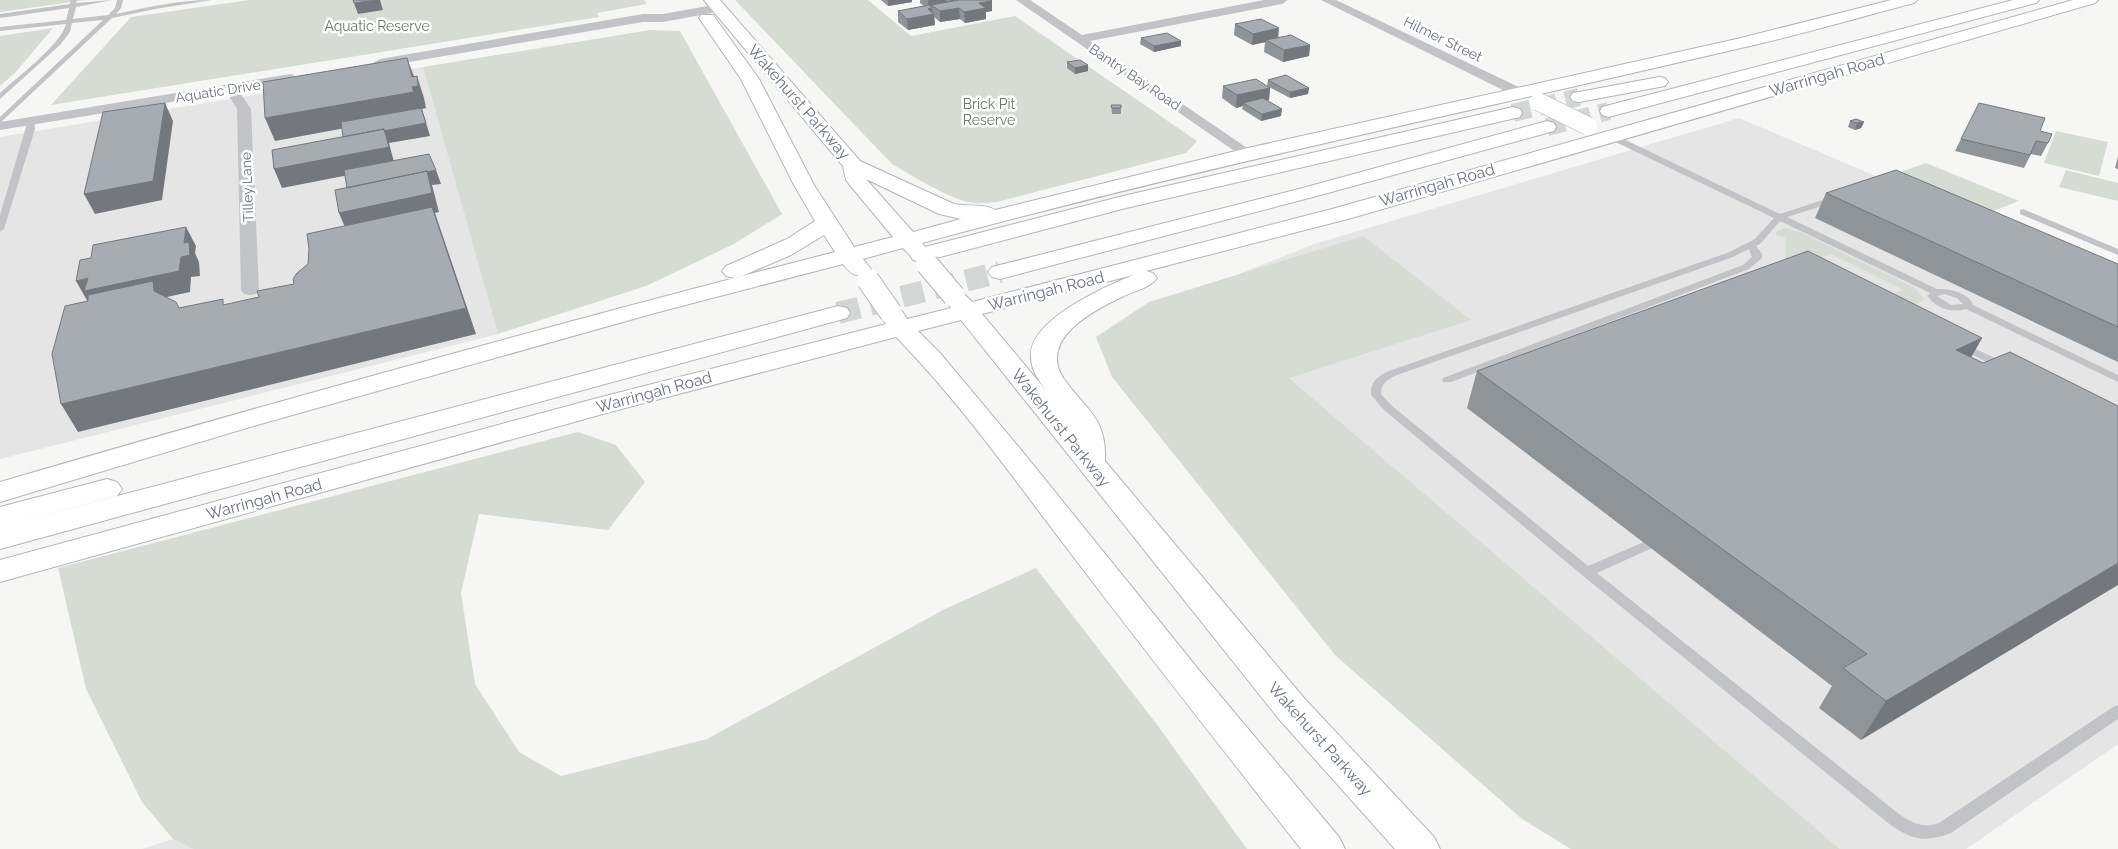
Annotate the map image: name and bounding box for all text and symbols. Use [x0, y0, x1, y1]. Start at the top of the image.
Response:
street label: Hilmer Street [1401, 13, 1485, 65]
park label: Aquatic Reserve [324, 18, 430, 34]
street label: Wakehurst Parkway [744, 41, 854, 164]
street label: Bantry Bay Road [1086, 41, 1184, 113]
street label: Warringah Road [1767, 49, 1887, 101]
street label: Aquatic Drive [174, 76, 262, 106]
park label: Brick Pit Reserve [963, 96, 1016, 128]
street label: Tilley Lane [238, 152, 256, 222]
street label: Warringah Road [1377, 159, 1497, 211]
street label: Warringah Road [986, 267, 1106, 315]
street label: Wakehurst Parkway [1008, 365, 1115, 491]
street label: Warringah Road [594, 367, 714, 417]
street label: Warringah Road [204, 474, 324, 524]
street label: Wakehurst Parkway [1264, 678, 1376, 800]

